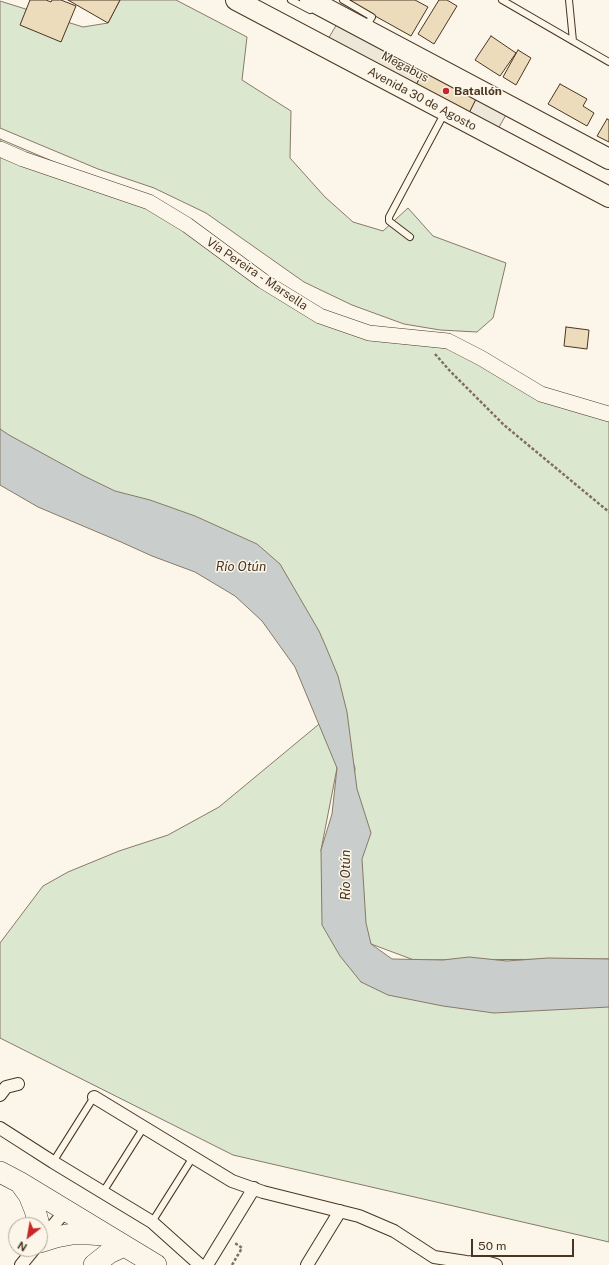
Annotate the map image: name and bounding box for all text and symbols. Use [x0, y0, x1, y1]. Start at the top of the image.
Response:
street label: Megabus [379, 49, 431, 85]
street label: Avenida 30 de Agosto [365, 64, 479, 134]
place label: Batallón [454, 84, 502, 98]
marker: Batallón [441, 86, 451, 96]
street label: Vía Pereira - Marsella [204, 235, 310, 313]
water label: Río Otún [216, 559, 266, 575]
water label: Río Otún [338, 850, 354, 900]
north arrow [8, 1217, 48, 1257]
scale bar [473, 1231, 576, 1257]
text: N [16, 1239, 29, 1254]
text: 50 m [478, 1239, 506, 1253]

